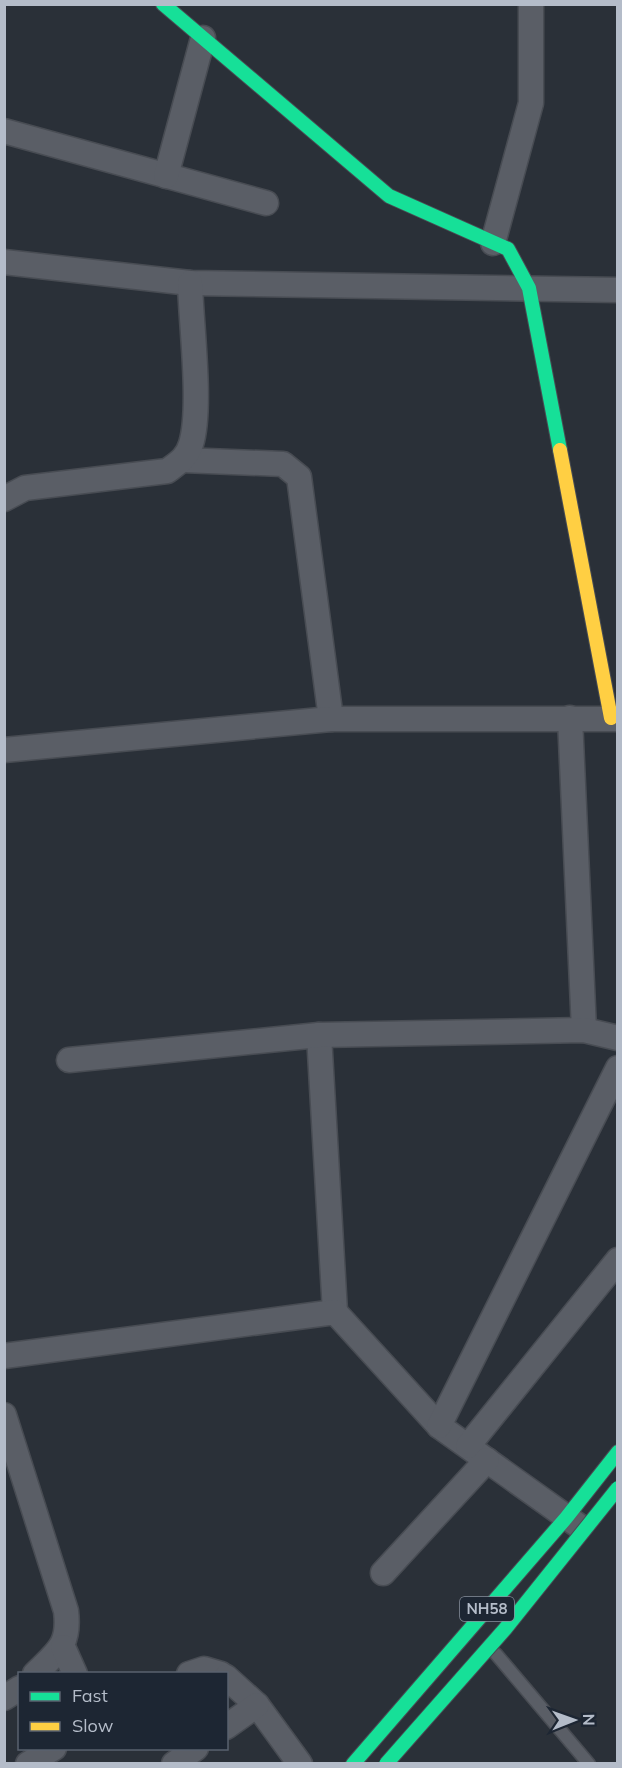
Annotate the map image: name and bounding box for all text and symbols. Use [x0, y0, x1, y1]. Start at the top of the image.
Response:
road number: NH58 [460, 1597, 514, 1621]
legend [18, 1672, 228, 1750]
text: Fast [72, 1684, 108, 1707]
north arrow [544, 1690, 604, 1750]
text: Slow [72, 1714, 114, 1737]
text: N [579, 1714, 599, 1726]

